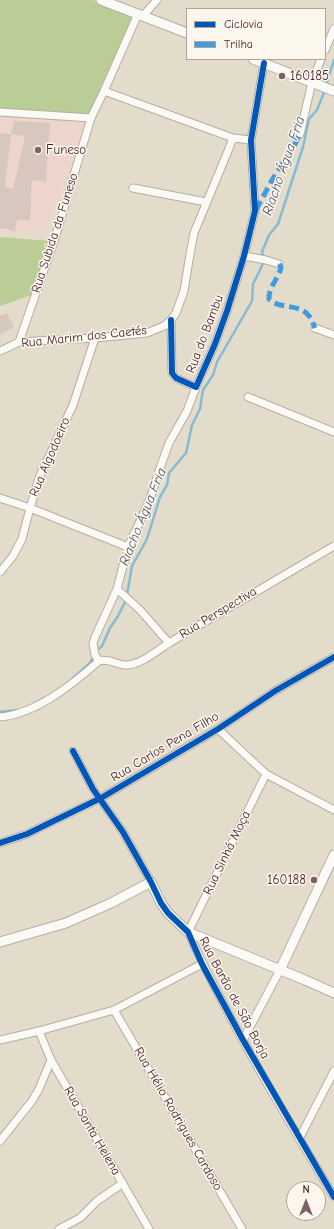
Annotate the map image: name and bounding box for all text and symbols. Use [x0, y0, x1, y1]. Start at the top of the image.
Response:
legend [186, 8, 326, 60]
text: Ciclovia [224, 17, 263, 31]
text: Trilha [224, 37, 253, 51]
place label: 160185 [290, 68, 329, 84]
marker: 160185 [277, 71, 287, 81]
water label: Riacho Água Fria [259, 114, 309, 218]
place label: Funeso [46, 142, 86, 158]
marker: Funeso [33, 145, 43, 155]
street label: Rua Subida da Funeso [28, 171, 82, 295]
street label: Rua do Bambu [183, 293, 227, 375]
street label: Rua Marim dos Caetés [20, 323, 148, 351]
street label: Rua Algodoeiro [26, 415, 74, 499]
water label: Riacho Água Fria [116, 466, 170, 568]
street label: Rua Perspectiva [176, 584, 260, 642]
street label: Rua Carlos Pena Filho [108, 709, 222, 785]
street label: Rua Sinhá Moça [200, 808, 254, 898]
place label: 160188 [267, 872, 306, 888]
marker: 160188 [309, 875, 319, 885]
street label: Rua Barão de São Borja [195, 934, 273, 1062]
street label: Rua Hélio Rodrigues Cardoso [130, 1045, 226, 1193]
street label: Rua Santa Helena [60, 1084, 124, 1178]
north arrow [286, 1181, 326, 1221]
text: N [302, 1183, 310, 1196]

